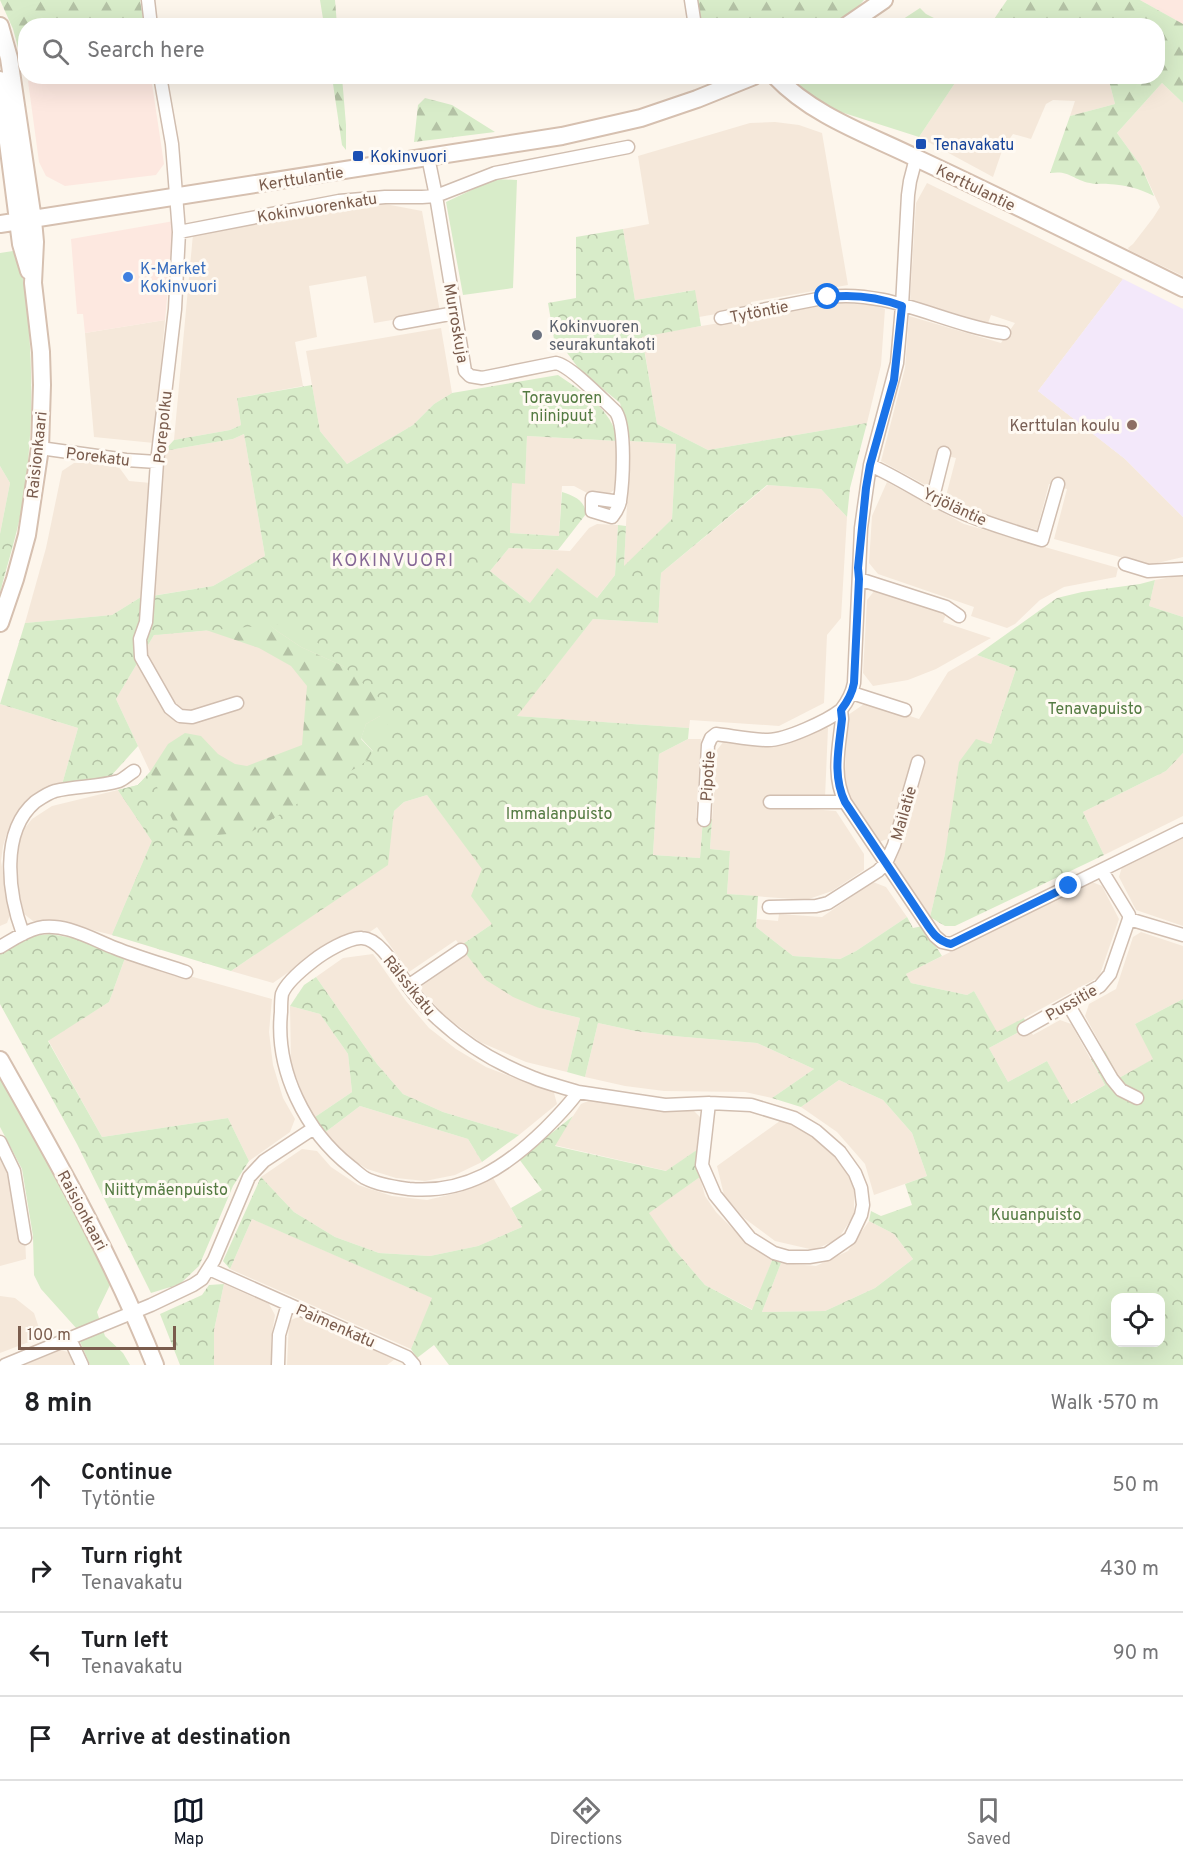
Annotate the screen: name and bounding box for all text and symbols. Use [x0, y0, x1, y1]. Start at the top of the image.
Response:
search box [18, 18, 1165, 84]
icon: search [39, 35, 72, 68]
text: Search here [87, 38, 205, 65]
place label: Tenavakatu [933, 136, 1014, 156]
marker: Tenavakatu [914, 137, 928, 151]
place label: Kokinvuori [370, 148, 447, 168]
marker: Kokinvuori [351, 149, 365, 163]
street label: Kerttulantie [932, 161, 1018, 217]
street label: Kerttulantie [257, 163, 345, 197]
street label: Kokinvuorenkatu [256, 190, 379, 228]
place label: K-Market Kokinvuori [140, 260, 217, 298]
marker: K-Market Kokinvuori [121, 270, 135, 284]
street label: Murroskuja [438, 282, 472, 365]
route start [814, 283, 840, 309]
street label: Tytöntie [728, 297, 790, 328]
place label: Kokinvuoren seurakuntakoti [549, 318, 655, 356]
marker: Kokinvuoren seurakuntakoti [530, 328, 544, 342]
park label: Toravuoren niinipuut [522, 389, 602, 427]
street label: Porepolku [150, 390, 178, 465]
street label: Raisionkaari [23, 410, 53, 500]
place label: Kerttulan koulu [1009, 417, 1120, 437]
marker: Kerttulan koulu [1125, 418, 1139, 432]
street label: Porekatu [65, 444, 131, 472]
street label: Yrjöläntie [919, 484, 989, 531]
district label: KOKINVUORI [331, 550, 455, 573]
park label: Tenavapuisto [1048, 700, 1143, 720]
street label: Pipotie [697, 750, 721, 802]
street label: Mailatie [888, 784, 922, 843]
park label: Immalanpuisto [506, 805, 612, 825]
route end [1055, 872, 1081, 898]
street label: Rälssikatu [378, 952, 439, 1021]
street label: Pussitie [1043, 981, 1101, 1026]
street label: Raisionkaari [52, 1167, 111, 1254]
park label: Niittymäenpuisto [104, 1181, 228, 1201]
park label: Kuuanpuisto [991, 1206, 1081, 1226]
map controls [1111, 1293, 1165, 1347]
button: locate [1111, 1293, 1165, 1347]
street label: Paimenkatu [292, 1300, 378, 1353]
scale bar [18, 1323, 176, 1350]
text: 100 m [27, 1326, 71, 1346]
text: 8 min [24, 1388, 92, 1421]
text: Walk · 570 m [1050, 1391, 1159, 1417]
text: Continue [81, 1460, 172, 1487]
icon: ahead [24, 1470, 57, 1503]
text: 50 m [1112, 1473, 1159, 1499]
text: Tytöntie [81, 1487, 155, 1513]
text: Turn right [81, 1544, 183, 1571]
icon: right [24, 1554, 57, 1587]
text: 430 m [1100, 1557, 1159, 1583]
text: Tenavakatu [81, 1571, 183, 1597]
text: Turn left [81, 1628, 169, 1655]
icon: left [24, 1638, 57, 1671]
text: 90 m [1113, 1641, 1159, 1667]
text: Tenavakatu [81, 1655, 183, 1681]
icon: arrive [24, 1722, 57, 1755]
text: Arrive at destination [81, 1725, 291, 1752]
tab: Map [172, 1794, 205, 1850]
tab: Directions [550, 1794, 622, 1850]
tab: Saved [967, 1794, 1011, 1850]

